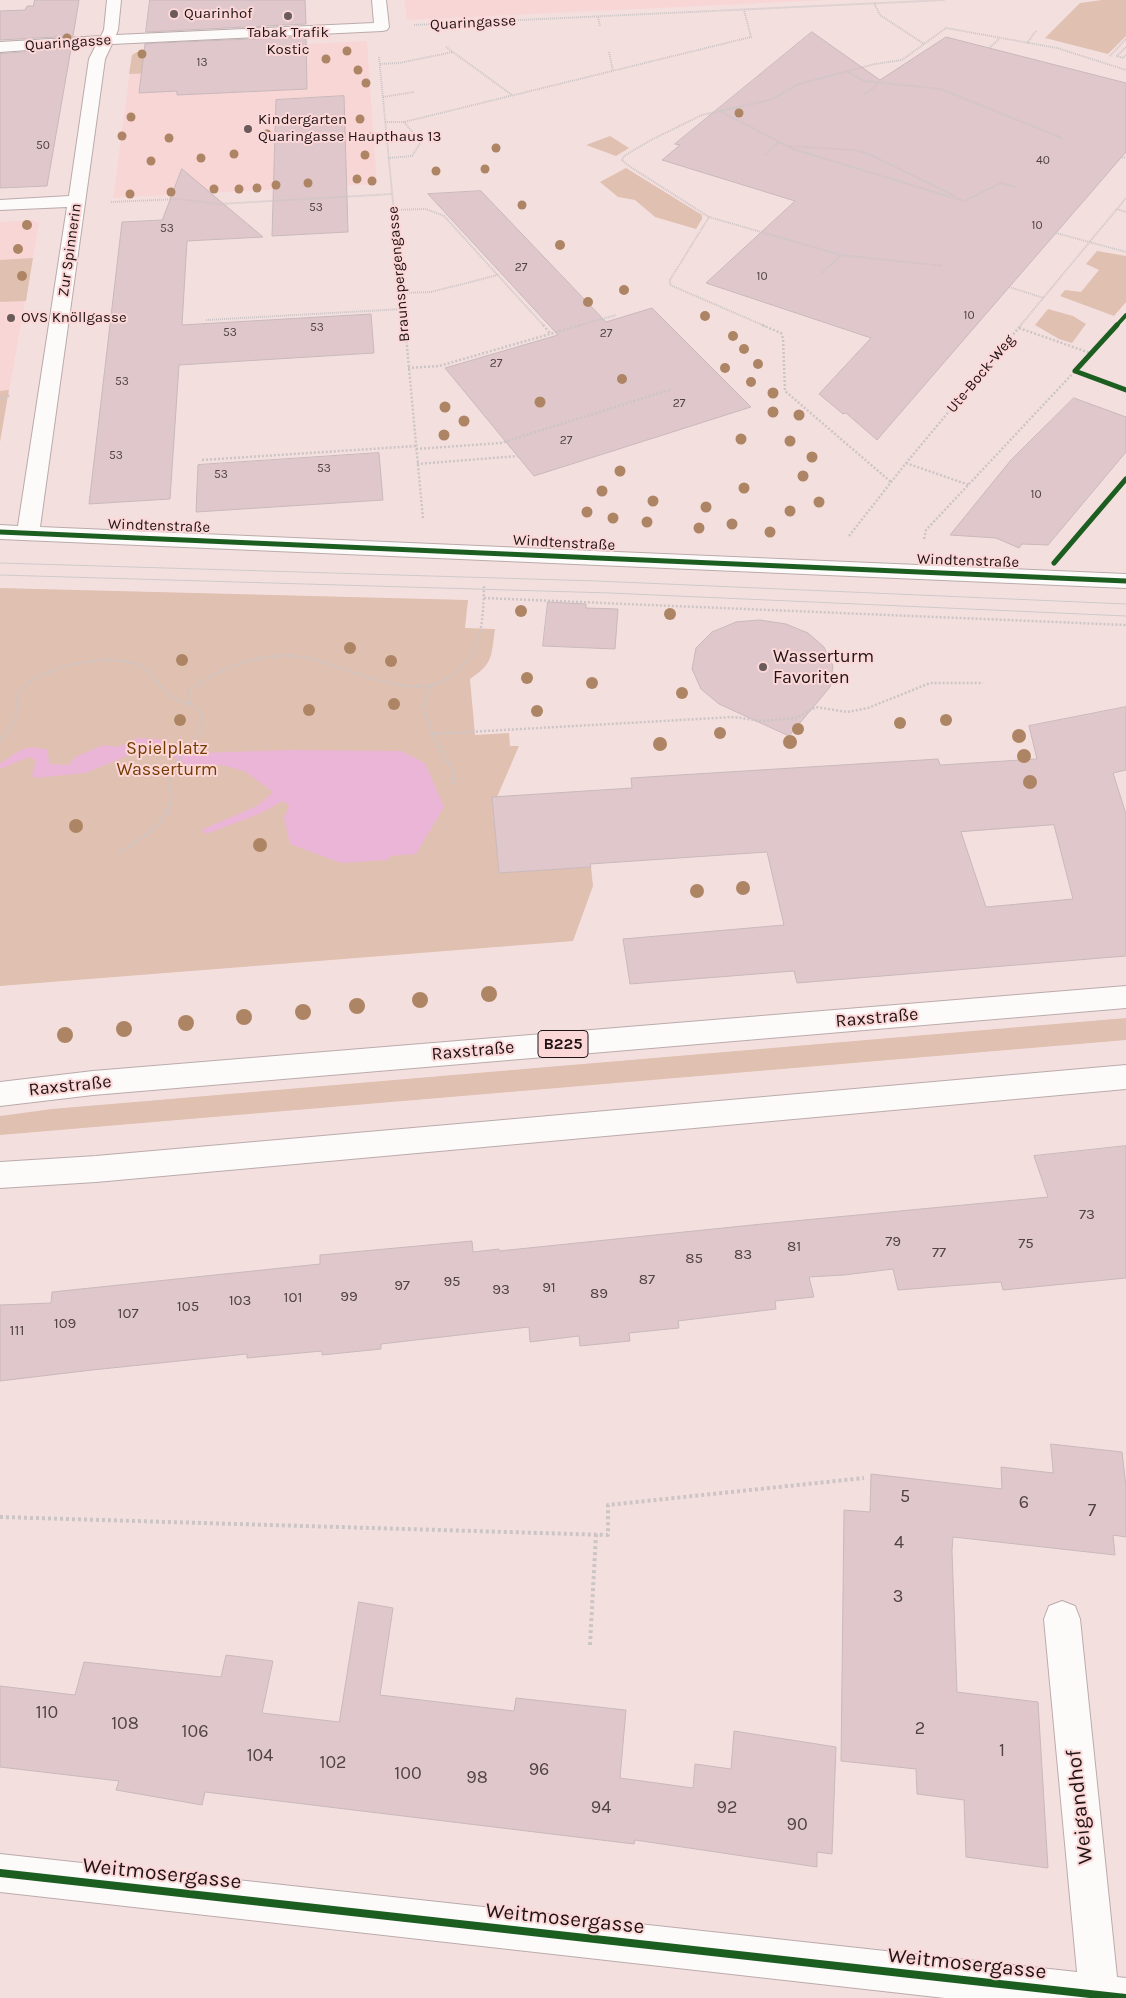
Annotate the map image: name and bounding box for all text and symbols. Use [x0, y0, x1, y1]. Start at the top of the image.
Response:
place label: Quarinhof [184, 5, 252, 23]
marker: Quarinhof [168, 8, 180, 20]
marker: Tabak Trafik Kostic [282, 10, 294, 22]
street label: Quaringasse [429, 12, 517, 34]
place label: Tabak Trafik Kostic [247, 24, 329, 59]
street label: Quaringasse [24, 31, 112, 55]
house number: 13 [196, 56, 208, 70]
place label: Kindergarten Quaringasse Haupthaus 13 [258, 111, 441, 146]
marker: Kindergarten Quaringasse Haupthaus 13 [242, 123, 254, 135]
house number: 50 [36, 139, 50, 153]
house number: 40 [1036, 154, 1050, 168]
house number: 53 [309, 201, 323, 215]
street label: Zur Spinnerin [55, 202, 85, 298]
street label: Braunspergengasse [384, 205, 414, 343]
house number: 10 [1031, 219, 1043, 233]
house number: 53 [160, 222, 174, 236]
house number: 27 [515, 261, 527, 275]
house number: 10 [756, 270, 768, 284]
place label: OVS Knöllgasse [21, 309, 127, 327]
house number: 10 [963, 309, 975, 323]
marker: OVS Knöllgasse [5, 312, 17, 324]
house number: 53 [310, 321, 324, 335]
house number: 53 [223, 326, 237, 340]
house number: 27 [600, 327, 612, 341]
street label: Ute-Bock-Weg [943, 331, 1019, 417]
house number: 27 [490, 357, 502, 371]
house number: 53 [115, 375, 129, 389]
house number: 27 [673, 397, 685, 411]
house number: 27 [560, 434, 572, 448]
house number: 53 [109, 449, 123, 463]
house number: 53 [317, 462, 331, 476]
house number: 53 [214, 468, 228, 482]
house number: 10 [1030, 488, 1042, 502]
street label: Windtenstraße [108, 515, 210, 537]
street label: Windtenstraße [512, 531, 616, 555]
street label: Windtenstraße [917, 550, 1019, 572]
place label: Wasserturm Favoriten [773, 646, 874, 689]
marker: Wasserturm Favoriten [757, 661, 769, 673]
park label: Spielplatz Wasserturm [116, 738, 218, 781]
street label: Raxstraße [835, 1004, 919, 1032]
road number: B225 [538, 1030, 588, 1058]
street label: Raxstraße [431, 1037, 515, 1065]
street label: Raxstraße [28, 1071, 112, 1101]
house number: 73 [1079, 1206, 1095, 1224]
house number: 79 [885, 1233, 901, 1251]
house number: 75 [1018, 1235, 1034, 1253]
house number: 81 [787, 1238, 801, 1256]
house number: 77 [932, 1244, 946, 1262]
house number: 83 [734, 1246, 752, 1264]
house number: 85 [685, 1250, 703, 1268]
house number: 87 [639, 1271, 655, 1289]
house number: 95 [443, 1273, 461, 1291]
house number: 97 [394, 1277, 410, 1295]
house number: 91 [542, 1279, 556, 1297]
house number: 93 [492, 1281, 510, 1299]
house number: 89 [590, 1285, 608, 1303]
house number: 99 [340, 1288, 358, 1306]
house number: 101 [284, 1289, 302, 1307]
house number: 103 [229, 1292, 251, 1310]
house number: 105 [177, 1298, 199, 1316]
house number: 107 [118, 1305, 138, 1323]
house number: 109 [54, 1315, 76, 1333]
house number: 111 [10, 1322, 24, 1340]
house number: 5 [900, 1486, 910, 1508]
house number: 6 [1019, 1492, 1029, 1514]
house number: 7 [1088, 1500, 1096, 1522]
house number: 4 [894, 1532, 904, 1554]
house number: 3 [893, 1586, 903, 1608]
house number: 110 [36, 1702, 58, 1724]
house number: 108 [111, 1713, 139, 1735]
house number: 2 [915, 1718, 925, 1740]
house number: 106 [182, 1721, 208, 1743]
house number: 1 [999, 1740, 1005, 1762]
house number: 104 [247, 1745, 273, 1767]
street label: Weigandhof [1061, 1748, 1099, 1866]
house number: 102 [319, 1752, 347, 1774]
house number: 96 [529, 1759, 549, 1781]
house number: 100 [394, 1763, 422, 1785]
house number: 98 [466, 1767, 488, 1789]
house number: 94 [591, 1797, 611, 1819]
house number: 92 [717, 1797, 737, 1819]
house number: 90 [786, 1814, 808, 1836]
street label: Weitmosergasse [81, 1853, 243, 1895]
street label: Weitmosergasse [484, 1898, 646, 1940]
street label: Weitmosergasse [886, 1943, 1048, 1985]

